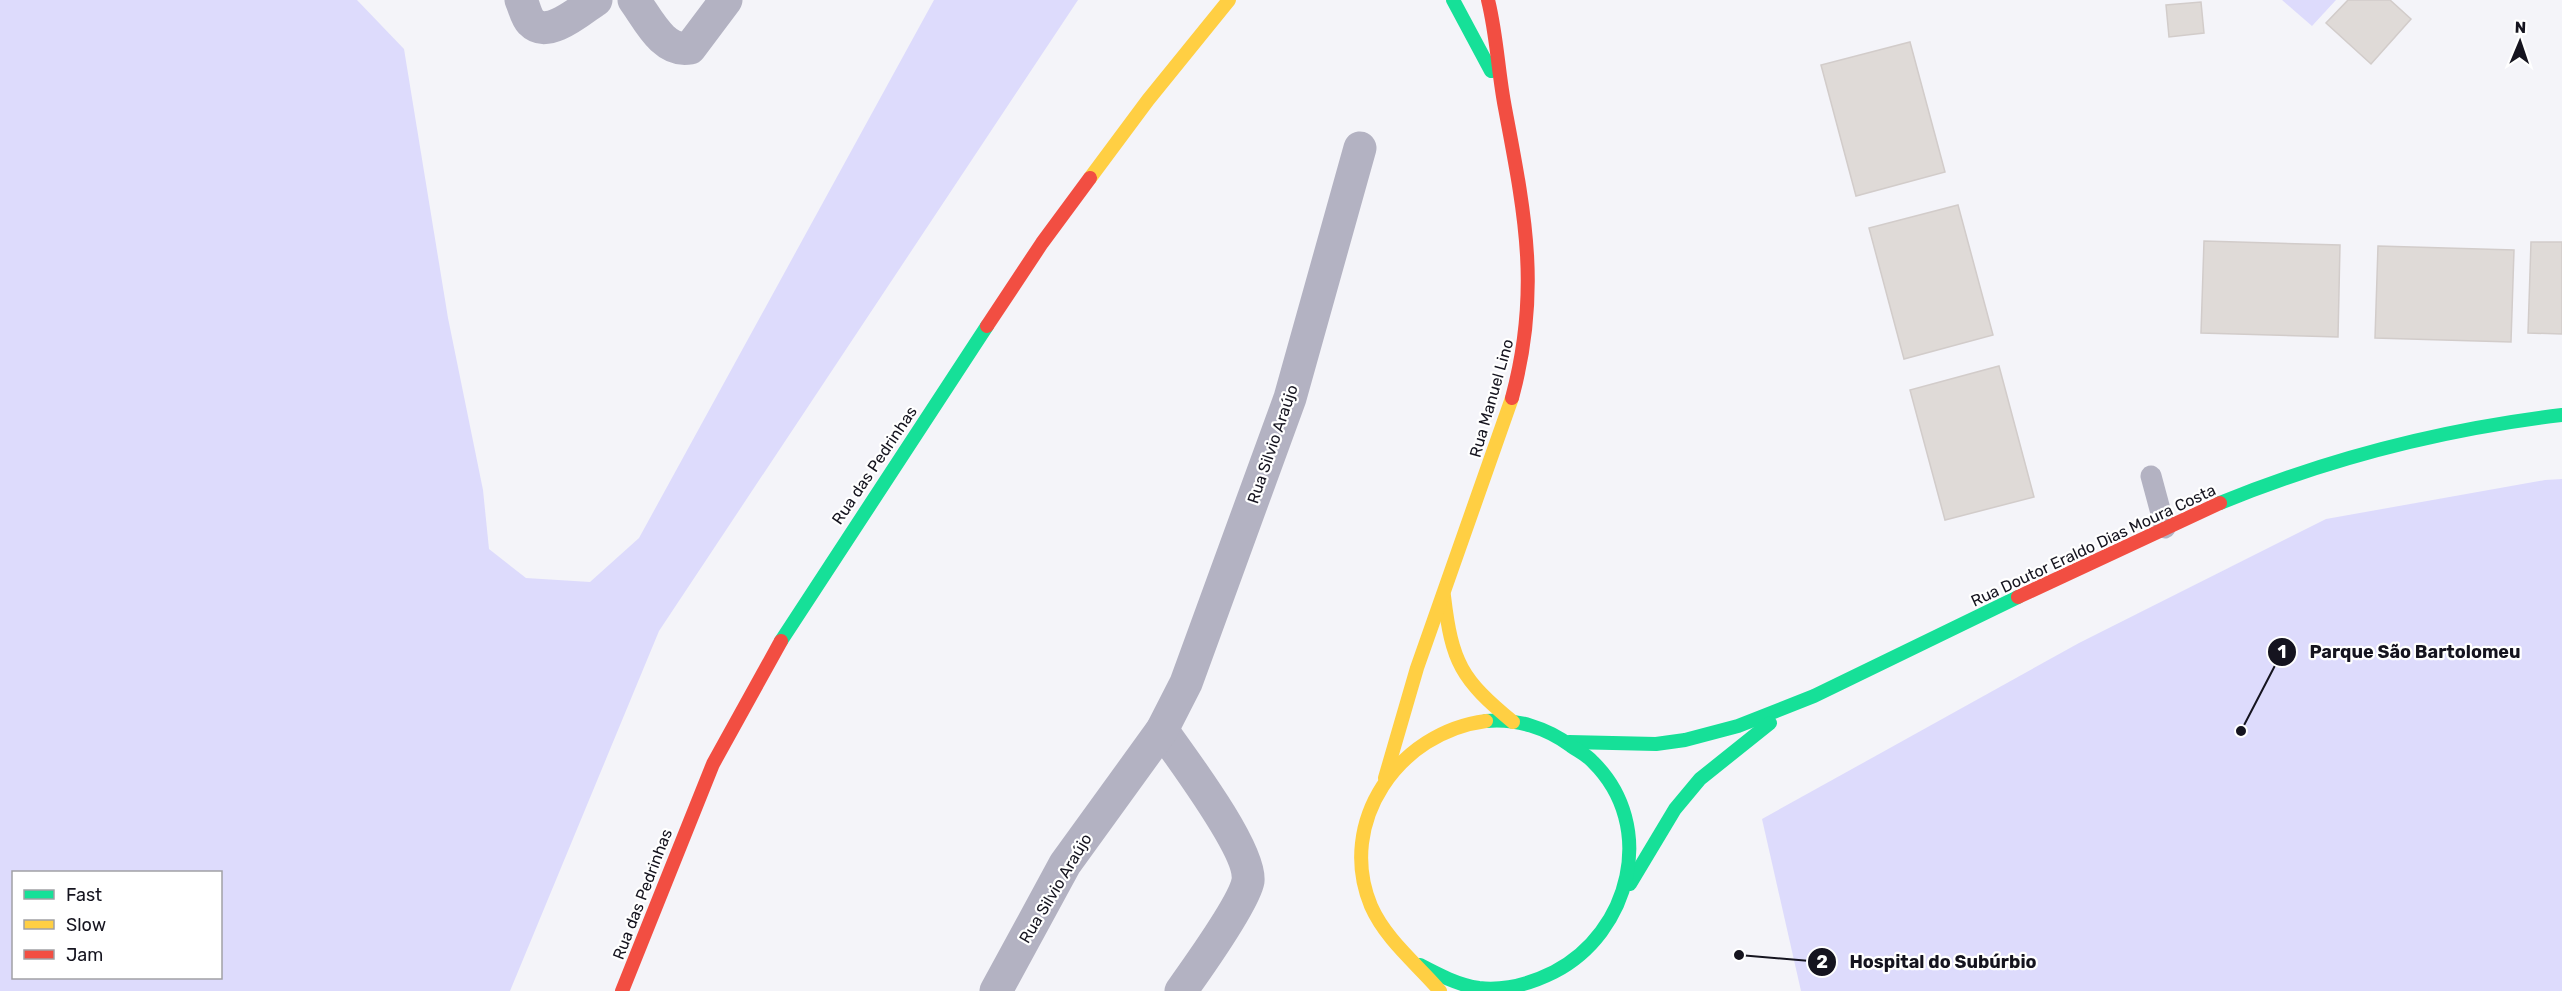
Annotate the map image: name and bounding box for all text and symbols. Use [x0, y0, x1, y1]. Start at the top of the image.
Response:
north arrow [2490, 12, 2550, 72]
text: N [2514, 18, 2527, 37]
street label: Rua Manuel Lino [1465, 337, 1517, 460]
street label: Rua Silvio Araújo [1243, 382, 1302, 506]
street label: Rua das Pedrinhas [828, 403, 921, 528]
street label: Rua Doutor Eraldo Dias Moura Costa [1968, 480, 2219, 611]
callout: Parque São Bartolomeu [2267, 634, 2532, 670]
text: 1 [2278, 641, 2286, 663]
text: Parque São Bartolomeu [2309, 641, 2521, 663]
street label: Rua das Pedrinhas [609, 826, 676, 962]
street label: Rua Silvio Araújo [1015, 830, 1096, 946]
legend [12, 871, 222, 979]
text: Fast [66, 884, 102, 906]
text: Slow [66, 914, 106, 936]
text: Jam [66, 944, 103, 966]
callout: Hospital do Subúrbio [1807, 944, 2048, 980]
text: 2 [1816, 951, 1828, 973]
text: Hospital do Subúrbio [1849, 951, 2037, 973]

